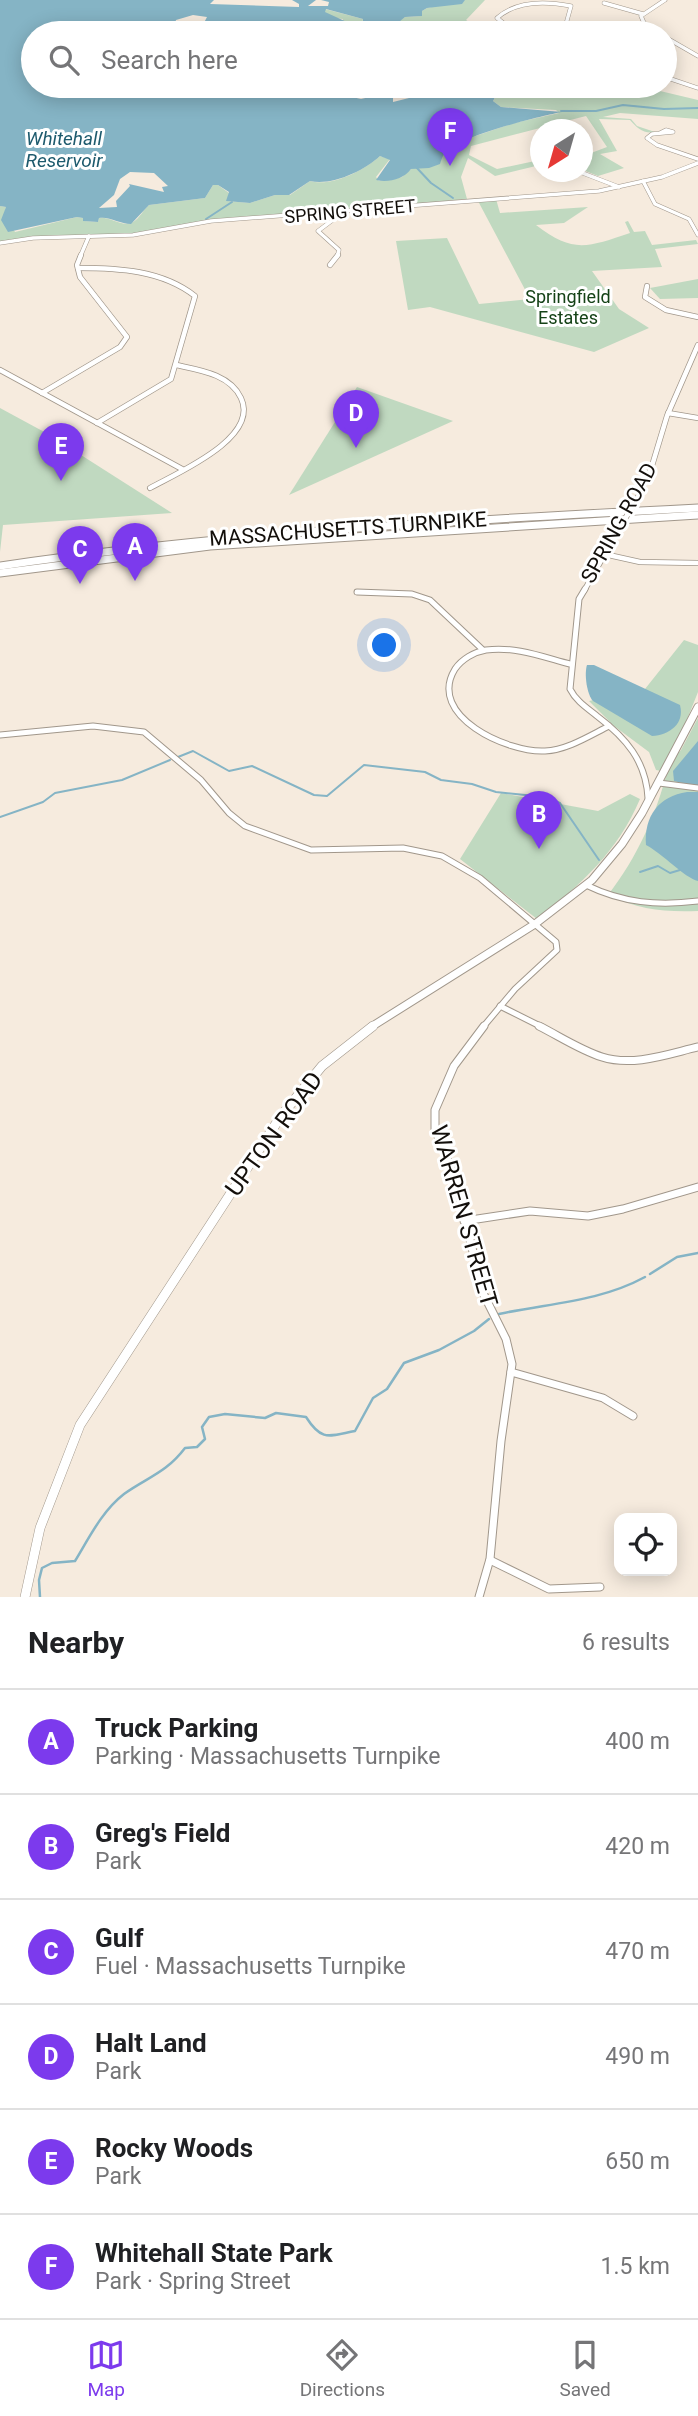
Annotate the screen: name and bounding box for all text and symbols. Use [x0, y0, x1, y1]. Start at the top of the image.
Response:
search box [21, 21, 677, 98]
icon: search [45, 41, 83, 79]
text: Search here [101, 45, 238, 75]
pin: F [427, 108, 473, 166]
north arrow [530, 119, 593, 182]
water label: Whitehall Reservoir [26, 127, 103, 172]
street label: SPRING STREET [284, 195, 417, 227]
park label: Springfield Estates [525, 286, 611, 328]
pin: D [333, 390, 379, 448]
pin: E [38, 423, 84, 481]
street label: SPRING ROAD [576, 459, 662, 587]
street label: MASSACHUSETTS TURNPIKE [208, 507, 488, 551]
pin: A [112, 523, 158, 581]
pin: C [57, 526, 103, 584]
your location [367, 628, 401, 662]
pin: B [516, 791, 562, 849]
street label: UPTON ROAD [220, 1066, 328, 1202]
street label: WARREN STREET [425, 1122, 503, 1310]
map controls [614, 1513, 677, 1576]
button: locate [614, 1513, 677, 1576]
text: Nearby [28, 1625, 124, 1660]
text: 6 results [582, 1629, 670, 1656]
text: Truck Parking [95, 1713, 258, 1743]
text: A [43, 1728, 59, 1755]
text: 400 m [605, 1728, 670, 1755]
text: Parking · Massachusetts Turnpike [95, 1743, 440, 1770]
text: Greg's Field [95, 1818, 231, 1848]
text: B [44, 1833, 58, 1860]
text: 420 m [605, 1833, 670, 1860]
text: Park [95, 1848, 141, 1875]
text: Gulf [95, 1923, 143, 1953]
text: C [43, 1938, 59, 1965]
text: 470 m [605, 1938, 670, 1965]
text: Fuel · Massachusetts Turnpike [95, 1953, 406, 1980]
text: Halt Land [95, 2028, 207, 2058]
text: D [44, 2043, 58, 2070]
text: 490 m [605, 2043, 670, 2070]
text: Park [95, 2058, 141, 2085]
text: Rocky Woods [95, 2133, 253, 2163]
text: E [45, 2148, 57, 2175]
text: 650 m [605, 2148, 670, 2175]
text: Park [95, 2163, 141, 2190]
text: Whitehall State Park [95, 2238, 333, 2268]
text: F [45, 2253, 57, 2280]
text: 1.5 km [601, 2253, 670, 2280]
text: Park · Spring Street [95, 2268, 291, 2295]
tab: Map [87, 2336, 125, 2401]
tab: Directions [300, 2336, 385, 2401]
tab: Saved [559, 2336, 611, 2401]

